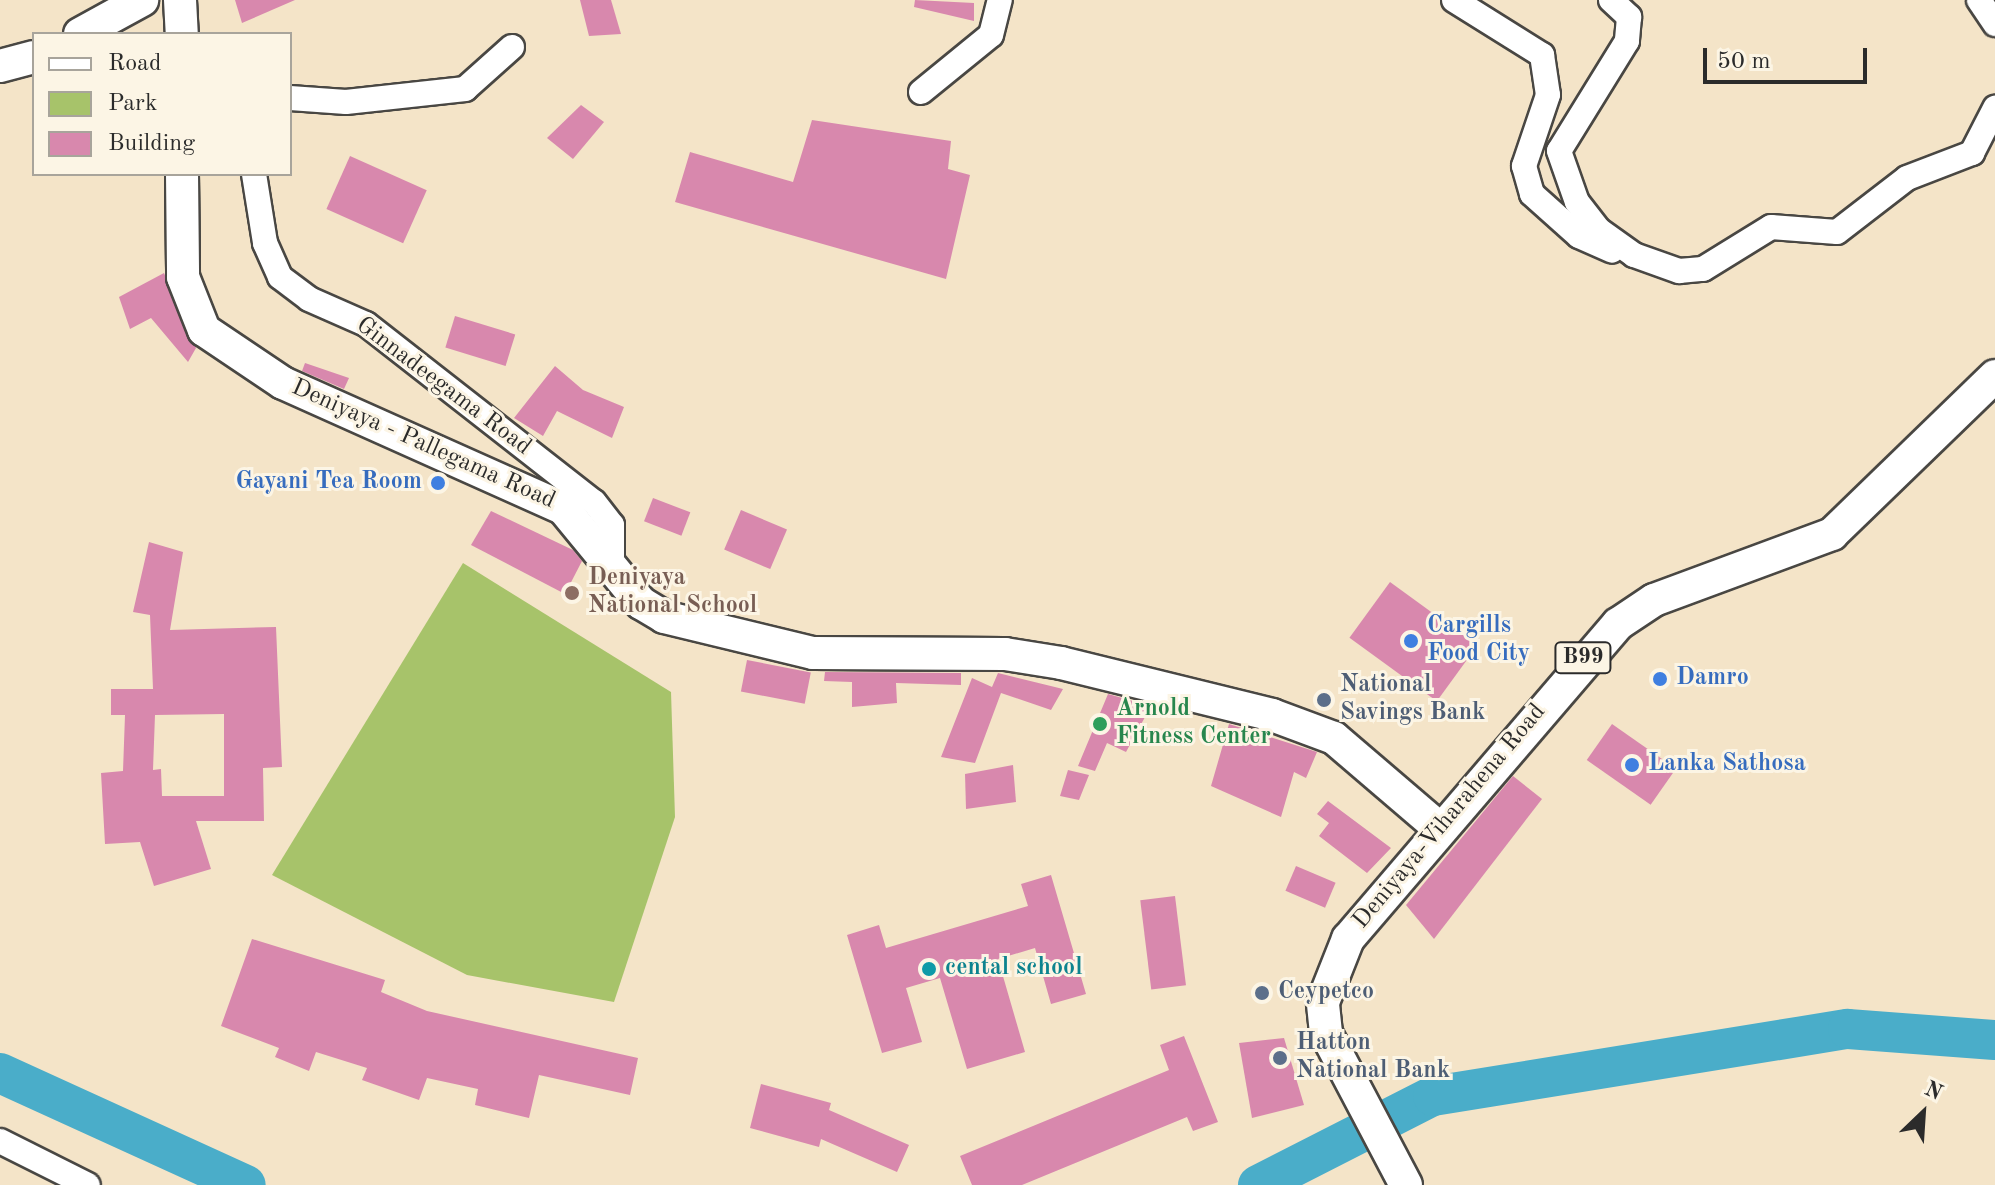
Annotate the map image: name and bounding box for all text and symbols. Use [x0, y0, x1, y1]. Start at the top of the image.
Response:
legend [32, 32, 292, 176]
scale bar [1707, 32, 1871, 82]
text: 50 m [1717, 50, 1771, 74]
text: Road [108, 52, 161, 76]
text: Park [108, 92, 157, 116]
text: Building [108, 132, 195, 156]
street label: Ginnadeegama Road [350, 312, 536, 462]
street label: Deniyaya - Pallegama Road [287, 374, 559, 516]
place label: Gayani Tea Room [235, 469, 422, 497]
marker: Gayani Tea Room [429, 474, 447, 492]
place label: Deniyaya National School [588, 565, 757, 621]
marker: Deniyaya National School [563, 584, 581, 602]
place label: Cargills Food City [1427, 613, 1530, 669]
marker: Cargills Food City [1402, 632, 1420, 650]
road number: B99 [1553, 640, 1613, 676]
place label: Damro [1676, 665, 1749, 693]
marker: Damro [1651, 670, 1669, 688]
place label: National Savings Bank [1340, 672, 1485, 728]
marker: National Savings Bank [1315, 691, 1333, 709]
place label: Arnold Fitness Center [1116, 696, 1271, 752]
street label: Deniyaya-Viharahena Road [1347, 699, 1553, 935]
marker: Arnold Fitness Center [1091, 715, 1109, 733]
place label: Lanka Sathosa [1648, 751, 1806, 779]
marker: Lanka Sathosa [1623, 756, 1641, 774]
place label: cental school [945, 955, 1083, 983]
marker: cental school [920, 960, 938, 978]
place label: Ceypetco [1278, 979, 1374, 1007]
marker: Ceypetco [1253, 984, 1271, 1002]
place label: Hatton National Bank [1296, 1030, 1450, 1086]
marker: Hatton National Bank [1271, 1049, 1289, 1067]
north arrow [1883, 1073, 1963, 1153]
text: N [1921, 1078, 1945, 1105]

